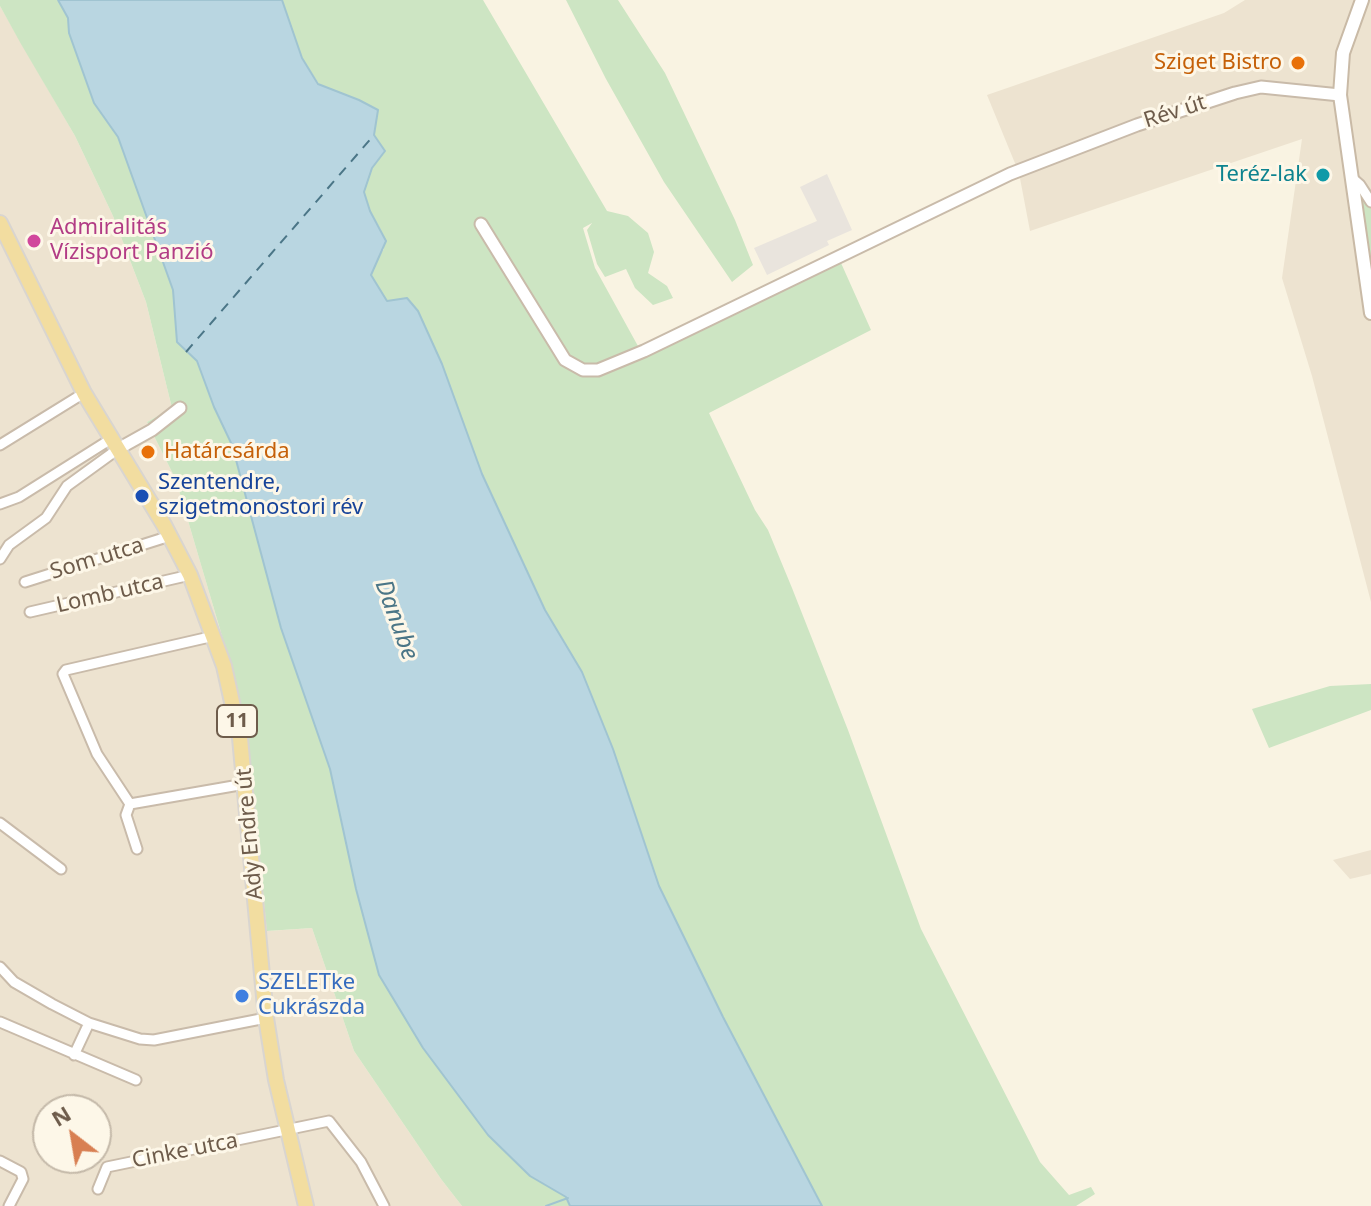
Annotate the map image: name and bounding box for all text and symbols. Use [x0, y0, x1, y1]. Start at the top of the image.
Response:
place label: Sziget Bistro [1154, 50, 1282, 76]
marker: Sziget Bistro [1289, 54, 1307, 72]
street label: Rév út [1140, 90, 1210, 134]
place label: Teréz-lak [1216, 162, 1307, 188]
marker: Teréz-lak [1314, 166, 1332, 184]
place label: Admiralitás Vízisport Panzió [50, 215, 214, 266]
marker: Admiralitás Vízisport Panzió [25, 232, 43, 250]
place label: Határcsárda [164, 439, 290, 465]
marker: Határcsárda [139, 443, 157, 461]
place label: Szentendre, szigetmonostori rév [158, 470, 363, 522]
marker: Szentendre, szigetmonostori rév [133, 487, 151, 505]
street label: Som utca [47, 532, 147, 586]
street label: Lomb utca [54, 569, 166, 619]
water label: Danube [368, 576, 424, 664]
road number: 11 [217, 705, 257, 737]
street label: Ady Endre út [231, 767, 269, 901]
place label: SZELETke Cukrászda [258, 970, 365, 1022]
marker: SZELETke Cukrászda [233, 987, 251, 1005]
north arrow [32, 1094, 112, 1174]
text: N [45, 1098, 76, 1133]
street label: Cinke utca [130, 1128, 240, 1174]

